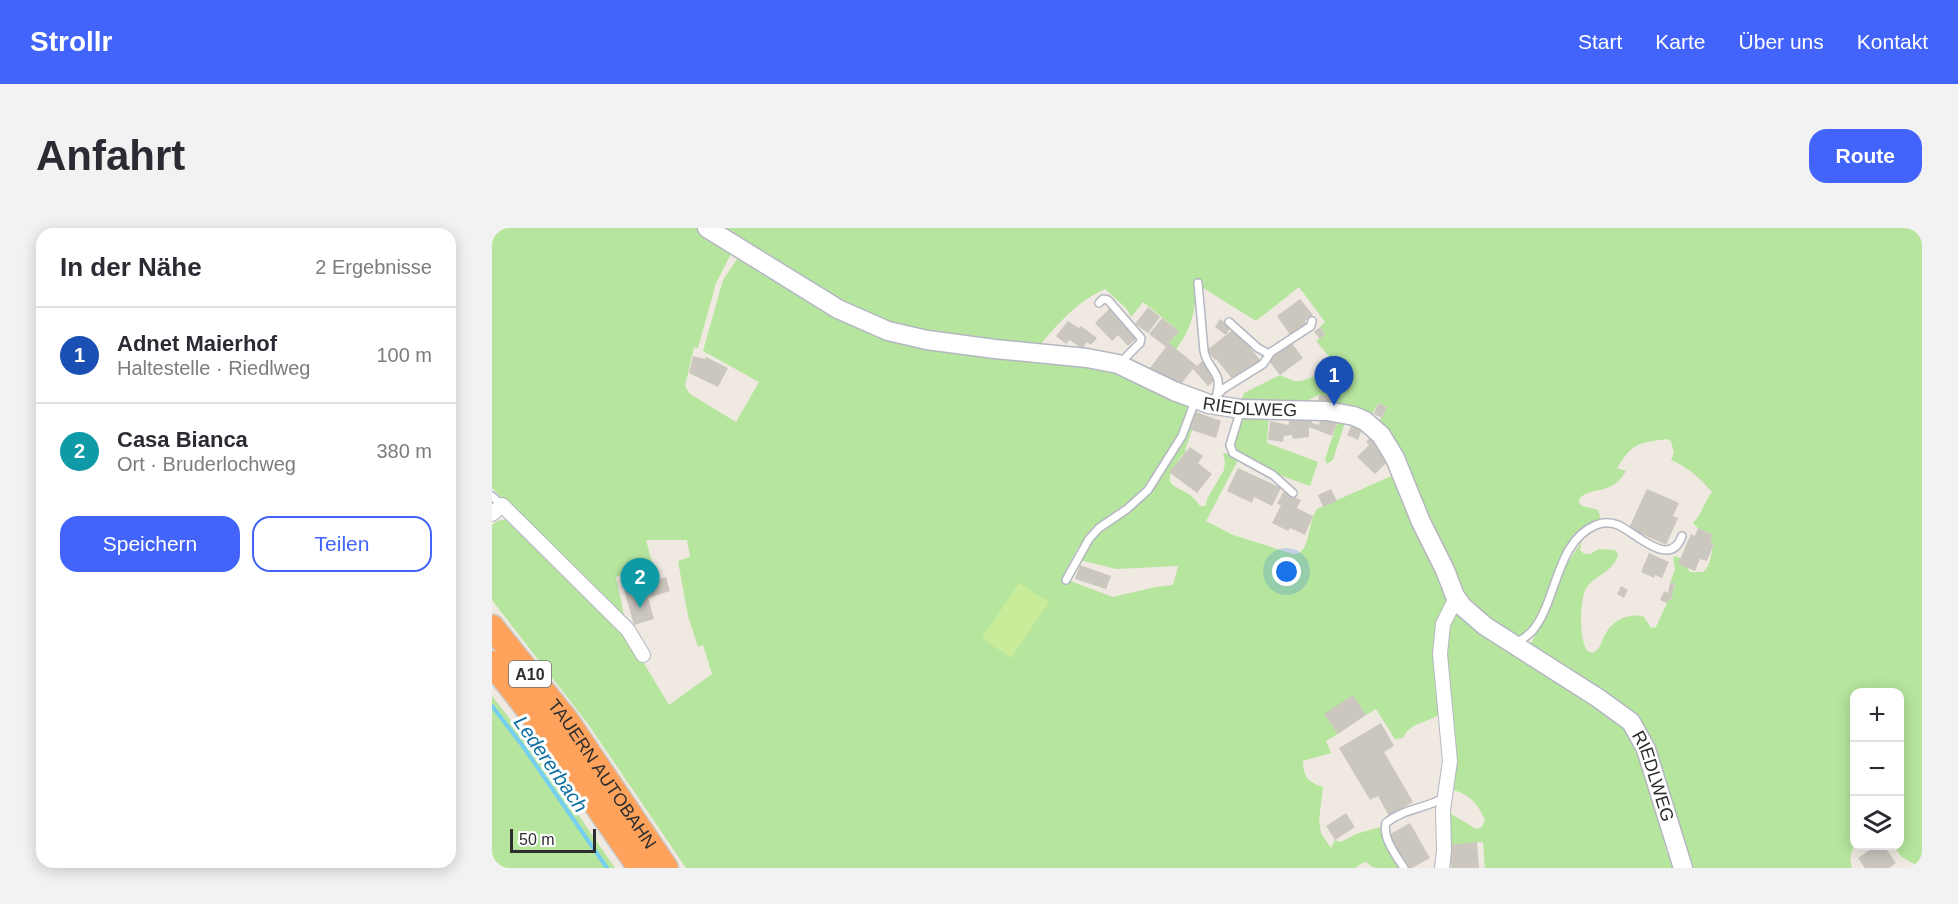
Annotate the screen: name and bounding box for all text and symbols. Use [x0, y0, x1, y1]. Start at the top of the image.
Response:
text: Strollr [30, 26, 112, 57]
text: Start [1578, 30, 1622, 53]
text: Karte [1655, 30, 1706, 53]
text: Über uns [1739, 30, 1824, 53]
text: Kontakt [1857, 30, 1928, 53]
button: Route [1809, 129, 1922, 183]
text: Anfahrt [36, 132, 185, 179]
text: In der Nähe [60, 252, 202, 282]
text: 2 Ergebnisse [315, 256, 432, 278]
text: Adnet Maierhof [117, 331, 277, 356]
text: 1 [74, 344, 85, 366]
text: 100 m [376, 344, 432, 366]
pin: 1 [1314, 356, 1354, 406]
text: Haltestelle · Riedlweg [117, 357, 310, 379]
street label: RIEDLWEG [1201, 393, 1297, 420]
text: Casa Bianca [117, 427, 248, 452]
text: 2 [74, 440, 85, 462]
text: 380 m [376, 440, 432, 462]
text: Ort · Bruderlochweg [117, 453, 296, 475]
button: Speichern [60, 516, 240, 572]
button: Teilen [252, 516, 432, 572]
your location [1272, 557, 1301, 586]
pin: 2 [620, 558, 660, 608]
road number: A10 [509, 661, 551, 687]
map controls [1850, 688, 1904, 850]
button: + [1850, 688, 1904, 742]
street label: TAUERN AUTOBAHN [544, 696, 660, 853]
water label: Ledererbach [510, 712, 592, 816]
street label: RIEDLWEG [1628, 727, 1678, 824]
button: − [1850, 742, 1904, 796]
button: layers [1850, 796, 1904, 850]
scale bar [510, 826, 596, 854]
text: 50 m [519, 831, 555, 848]

